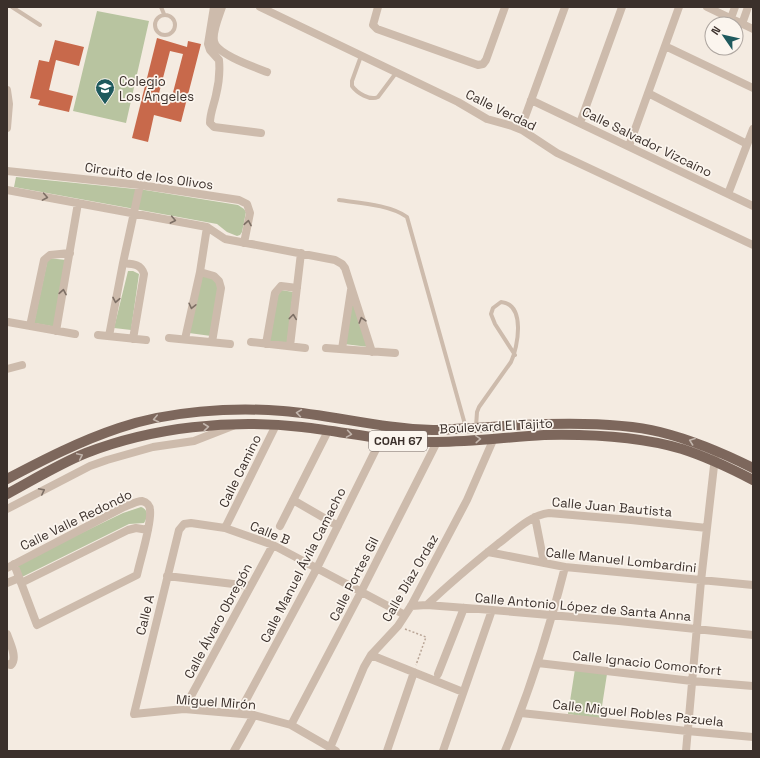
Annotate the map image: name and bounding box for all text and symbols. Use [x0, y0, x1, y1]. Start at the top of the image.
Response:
north arrow [704, 16, 744, 56]
text: N [708, 23, 724, 37]
place label: Colegio Los Angeles [119, 73, 194, 105]
school or university icon: Colegio Los Angeles [94, 77, 116, 105]
street label: Calle Verdad [463, 85, 539, 135]
street label: Calle Salvador Vizcaíno [579, 103, 715, 181]
street label: Circuito de los Olivos [84, 159, 215, 193]
one-way arrow [42, 192, 49, 201]
one-way arrow [170, 216, 176, 224]
one-way arrow [243, 220, 252, 226]
one-way arrow [58, 289, 66, 295]
one-way arrow [112, 296, 121, 303]
one-way arrow [189, 302, 197, 309]
one-way arrow [289, 314, 298, 320]
one-way arrow [358, 316, 366, 323]
one-way arrow [296, 409, 302, 418]
one-way arrow [152, 414, 159, 423]
street label: Boulevard El Tajito [439, 415, 553, 437]
one-way arrow [203, 422, 209, 431]
one-way arrow [346, 429, 352, 438]
road number: COAH 67 [369, 431, 427, 451]
street label: Calle Camino [215, 432, 265, 510]
one-way arrow [475, 435, 481, 444]
one-way arrow [688, 438, 695, 446]
one-way arrow [76, 453, 83, 461]
street label: Calle Manuel Ávila Camacho [256, 484, 350, 646]
street label: Calle Valle Redondo [17, 486, 135, 554]
one-way arrow [37, 488, 45, 496]
street label: Calle Juan Bautista [551, 493, 673, 521]
street label: Calle B [247, 517, 293, 549]
street label: Calle Díaz Ordaz [378, 531, 442, 625]
street label: Calle Portes Gil [325, 534, 383, 624]
street label: Calle Manuel Lombardini [545, 544, 697, 576]
street label: Calle Álvaro Obregón [180, 560, 256, 682]
street label: Calle Antonio López de Santa Anna [474, 589, 692, 625]
street label: Calle A [132, 593, 158, 637]
street label: Calle Ignacio Comonfort [571, 647, 723, 679]
street label: Miguel Mirón [175, 691, 257, 713]
street label: Calle Miguel Robles Pazuela [552, 696, 725, 731]

